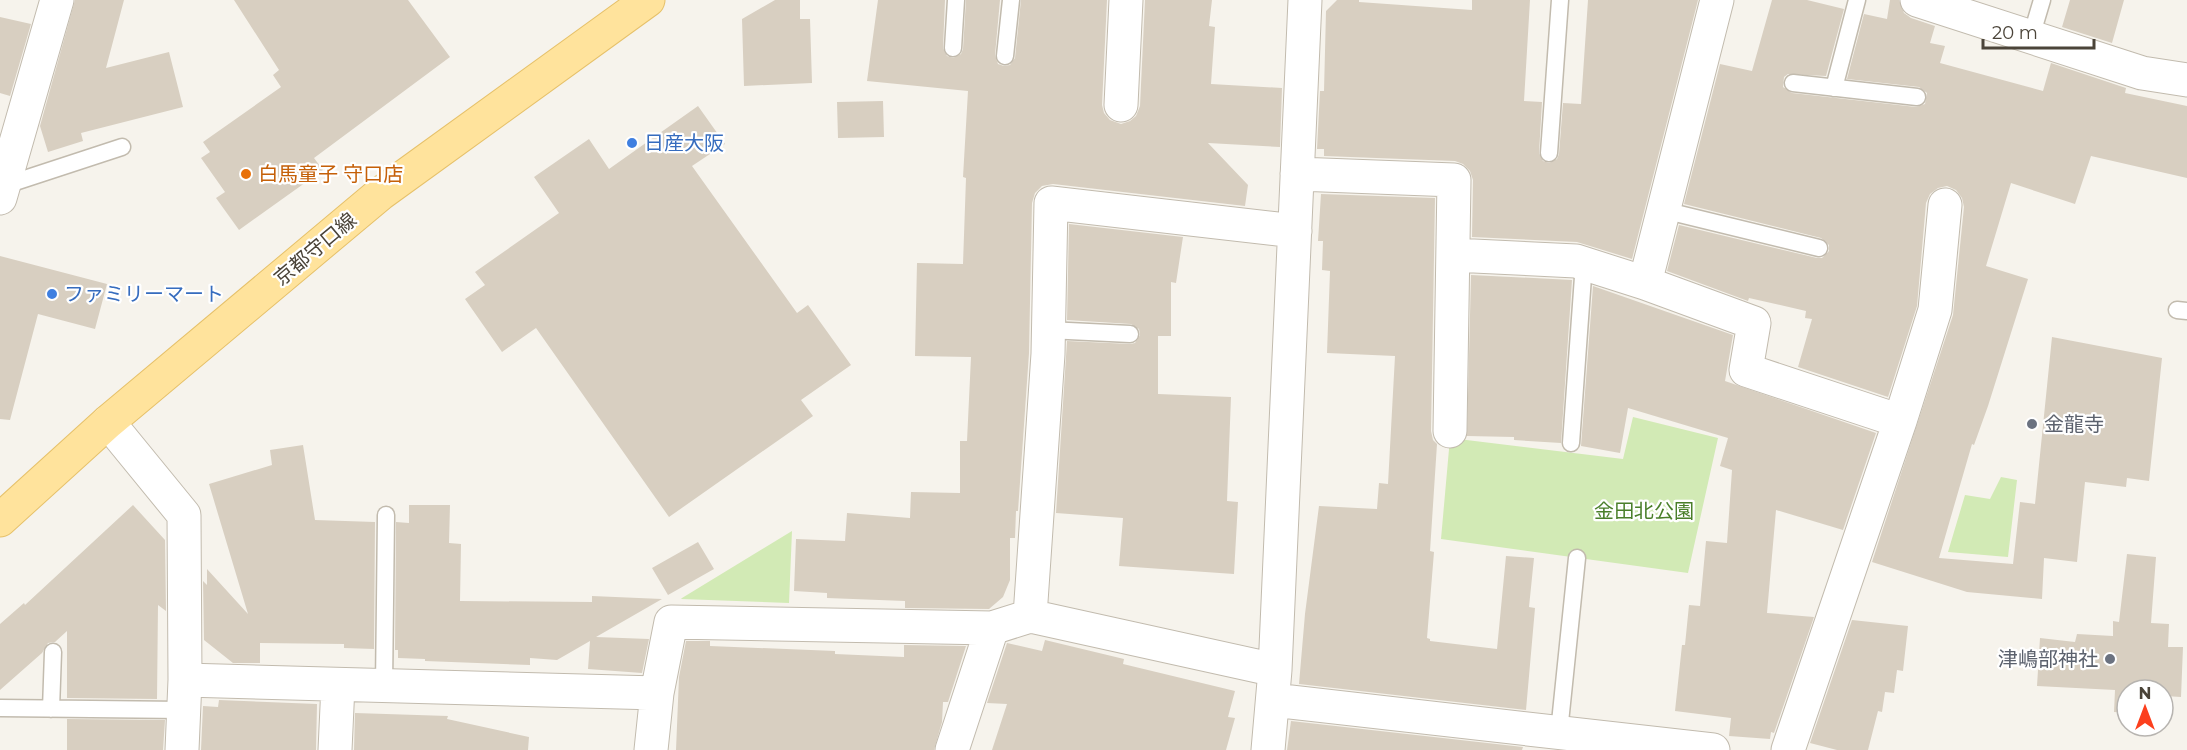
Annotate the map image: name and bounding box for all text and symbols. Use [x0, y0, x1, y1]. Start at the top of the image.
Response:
scale bar [1983, 12, 2094, 50]
text: 20 m [1992, 22, 2038, 44]
place label: 日産大阪 [644, 131, 724, 155]
marker: 日産大阪 [625, 136, 639, 150]
place label: 白馬童子 守口店 [258, 162, 403, 186]
marker: 白馬童子 守口店 [239, 167, 253, 181]
street label: 京都守口線 [269, 208, 361, 290]
place label: ファミリーマート [64, 282, 224, 306]
marker: ファミリーマート [45, 287, 59, 301]
place label: 金龍寺 [2044, 412, 2104, 436]
marker: 金龍寺 [2025, 417, 2039, 431]
park label: 金田北公園 [1594, 499, 1694, 523]
place label: 津嶋部神社 [1998, 647, 2098, 671]
marker: 津嶋部神社 [2103, 652, 2117, 666]
north arrow [2115, 678, 2175, 738]
text: N [2139, 684, 2151, 703]

